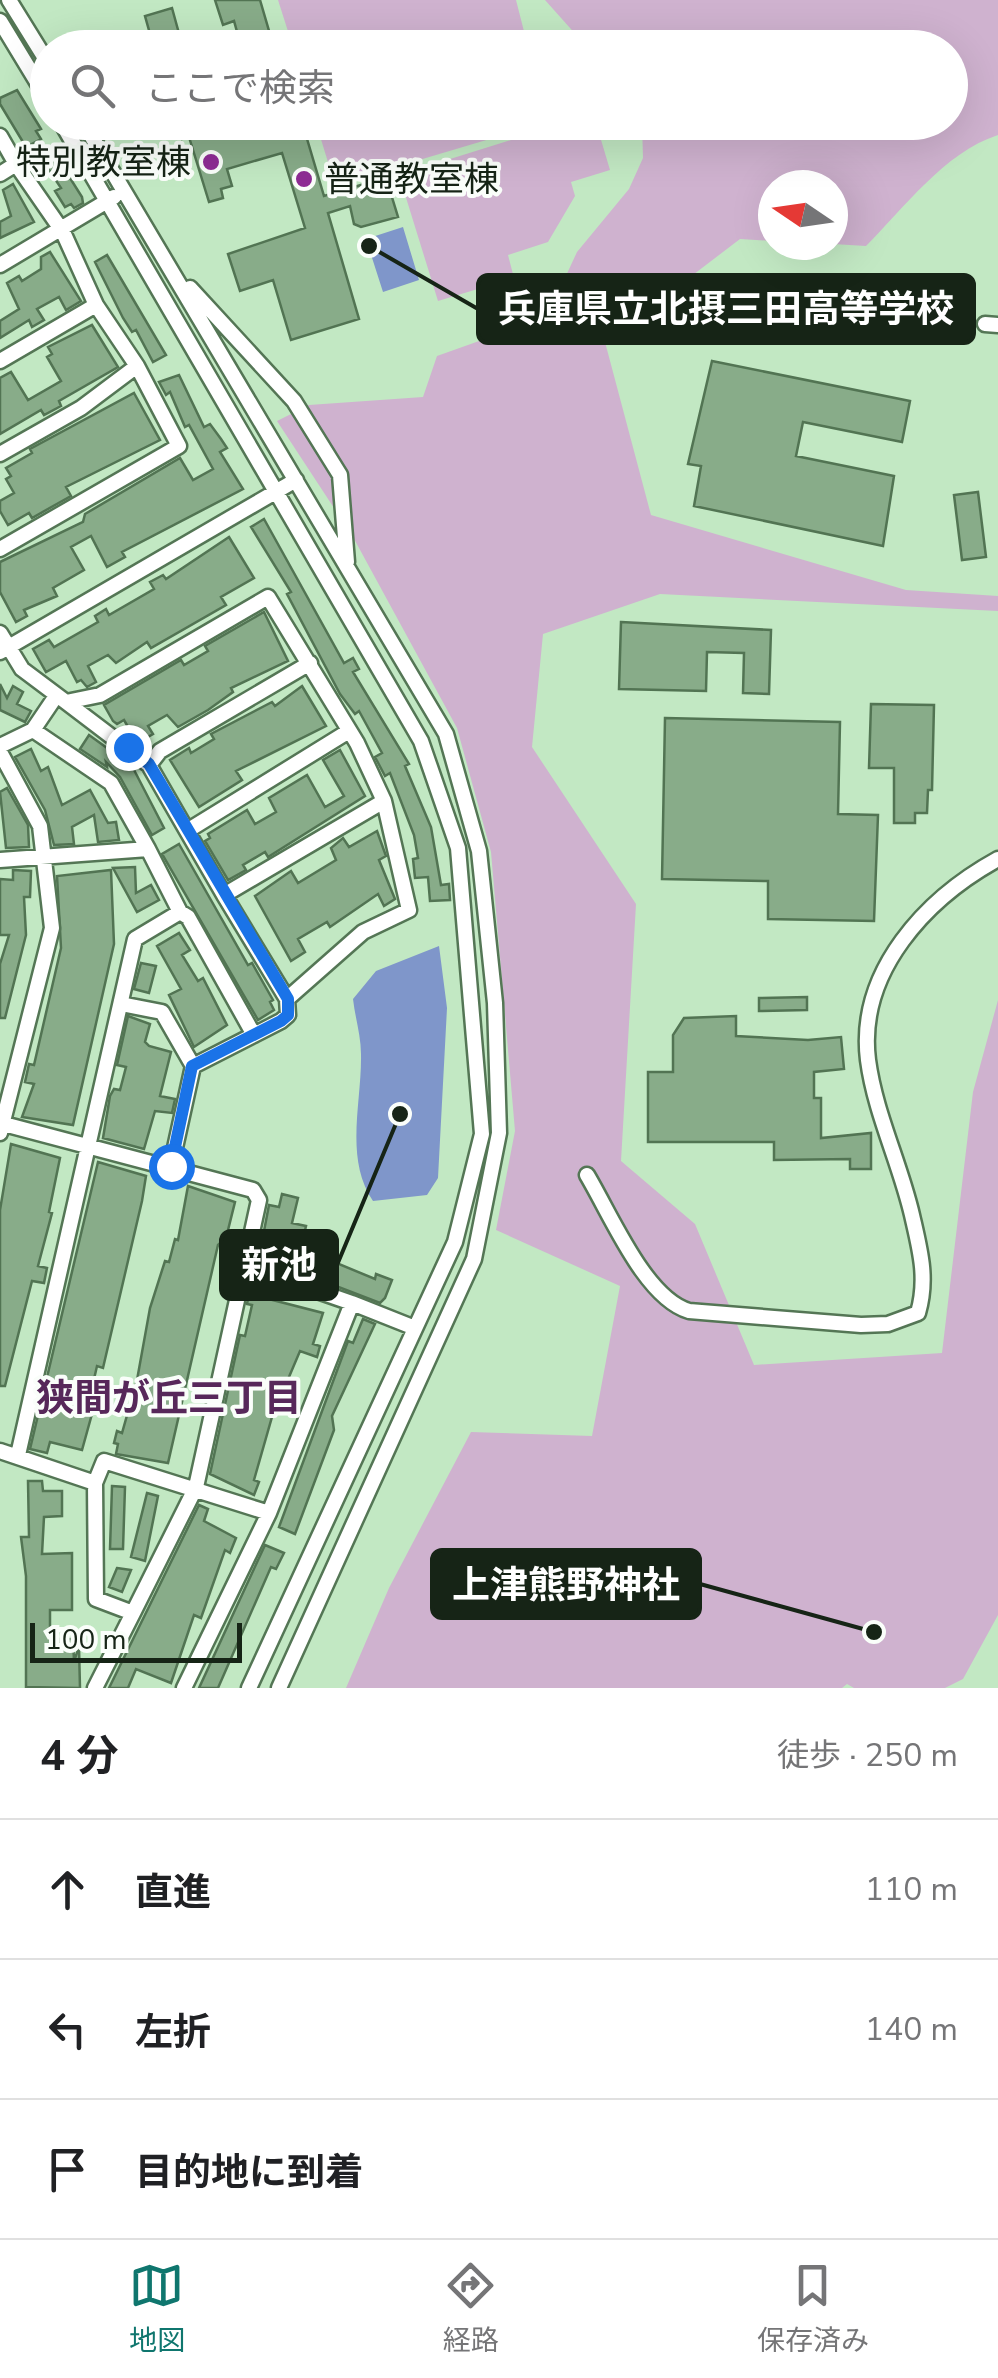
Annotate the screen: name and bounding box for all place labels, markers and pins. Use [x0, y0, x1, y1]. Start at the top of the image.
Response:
place label: 特別教室棟 [16, 139, 191, 186]
marker: 特別教室棟 [200, 151, 222, 173]
place label: 普通教室棟 [324, 156, 499, 203]
marker: 普通教室棟 [293, 168, 315, 190]
callout: 兵庫県立北摂三田高等学校 [478, 275, 974, 343]
callout: 新池 [221, 1231, 337, 1299]
callout: 上津熊野神社 [432, 1550, 700, 1618]

